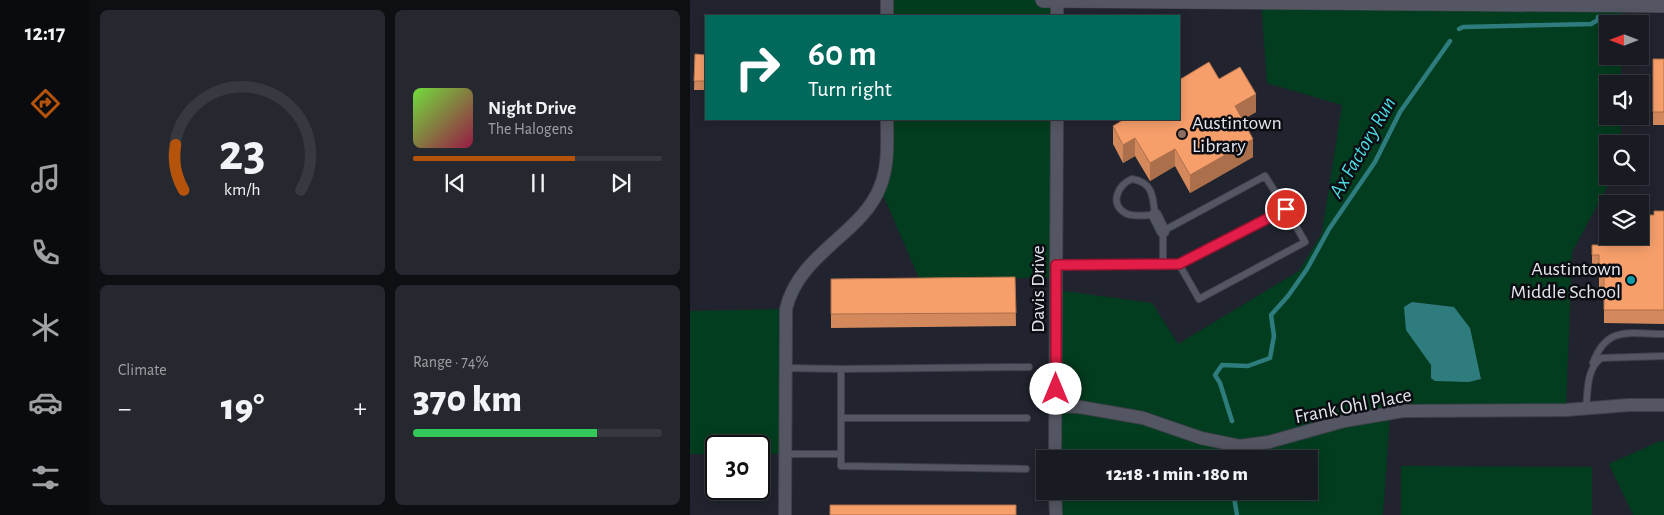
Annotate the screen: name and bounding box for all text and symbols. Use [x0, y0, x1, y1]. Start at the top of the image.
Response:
north arrow [1599, 15, 1649, 65]
map controls [1599, 15, 1649, 245]
text: 12:17 [25, 22, 65, 44]
icon: right [725, 35, 790, 100]
text: 60 m [808, 37, 877, 72]
button: sound [1599, 75, 1649, 125]
text: Turn right [808, 78, 892, 100]
icon: directions [28, 86, 63, 121]
water label: Ax Factory Run [1325, 93, 1400, 202]
text: Night Drive [488, 99, 576, 118]
place label: Austintown Library [1192, 113, 1282, 156]
text: The Halogens [488, 121, 573, 137]
text: 23 [219, 127, 266, 179]
marker: Austintown Library [1176, 128, 1188, 140]
button: search [1599, 135, 1649, 185]
icon: music [28, 161, 63, 196]
icon: previous [441, 169, 469, 197]
icon: pause [524, 169, 552, 197]
icon: next [607, 169, 635, 197]
text: km/h [224, 181, 261, 199]
pin [1265, 188, 1307, 230]
icon: arrive [1272, 195, 1300, 223]
button: layers [1599, 195, 1649, 245]
icon: phone [28, 235, 63, 270]
street label: Davis Drive [1028, 245, 1048, 333]
place label: Austintown Middle School [1510, 259, 1621, 302]
marker: Austintown Middle School [1625, 274, 1637, 286]
icon: climate [28, 310, 63, 345]
text: Range · 74% [413, 354, 489, 370]
text: Climate [118, 362, 167, 378]
position arrow [1029, 362, 1081, 414]
text: 370 km [413, 381, 522, 419]
icon: car [28, 385, 63, 420]
street label: Frank Ohl Place [1293, 385, 1413, 427]
text: 19° [221, 389, 264, 427]
text: − [118, 395, 131, 423]
text: + [354, 395, 367, 423]
speed limit sign: 30 [705, 435, 770, 500]
icon: filters [28, 460, 63, 495]
text: 12:18 · 1 min · 180 m [1106, 465, 1248, 484]

